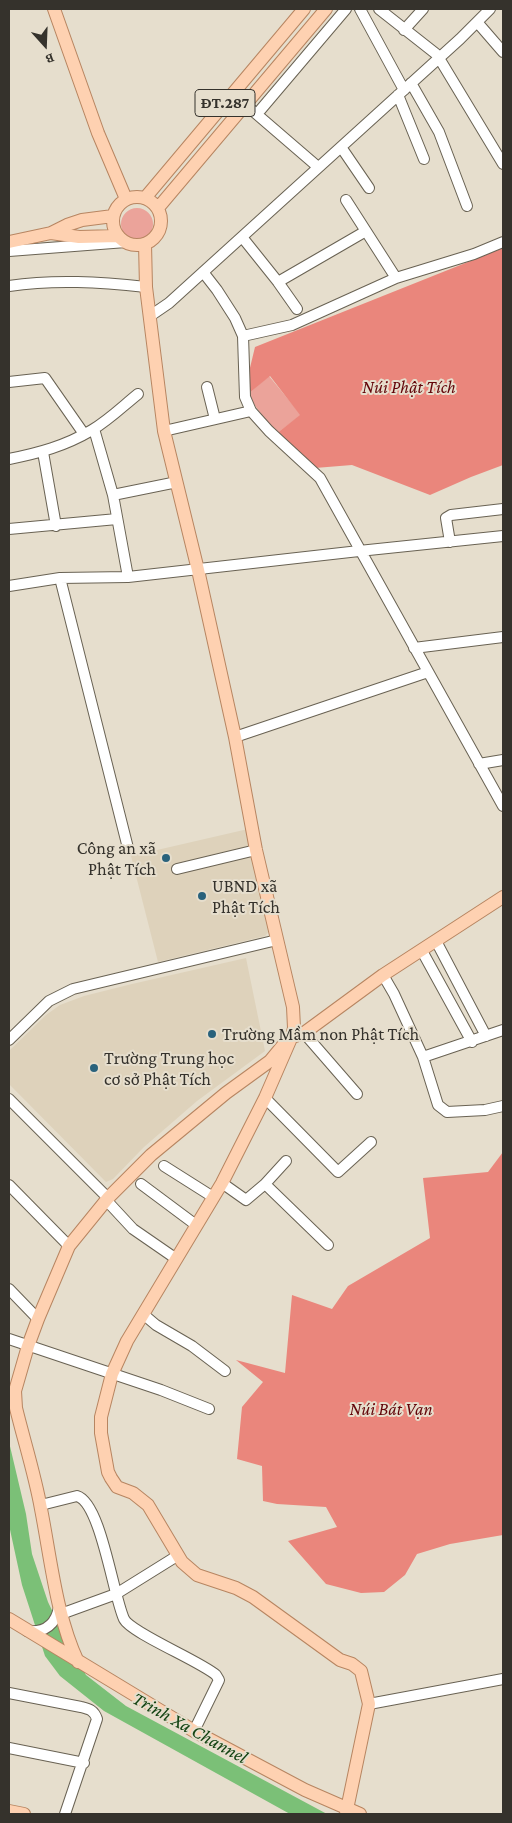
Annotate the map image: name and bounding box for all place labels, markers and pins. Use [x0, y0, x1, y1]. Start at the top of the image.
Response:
place label: Công an xã Phật Tích [77, 837, 156, 880]
marker: Công an xã Phật Tích [160, 852, 172, 864]
place label: UBND xã Phật Tích [212, 875, 280, 918]
marker: UBND xã Phật Tích [196, 890, 208, 902]
place label: Trường Mầm non Phật Tích [222, 1023, 419, 1045]
marker: Trường Mầm non Phật Tích [206, 1028, 218, 1040]
place label: Trường Trung học cơ sở Phật Tích [104, 1047, 234, 1090]
marker: Trường Trung học cơ sở Phật Tích [88, 1062, 100, 1074]

